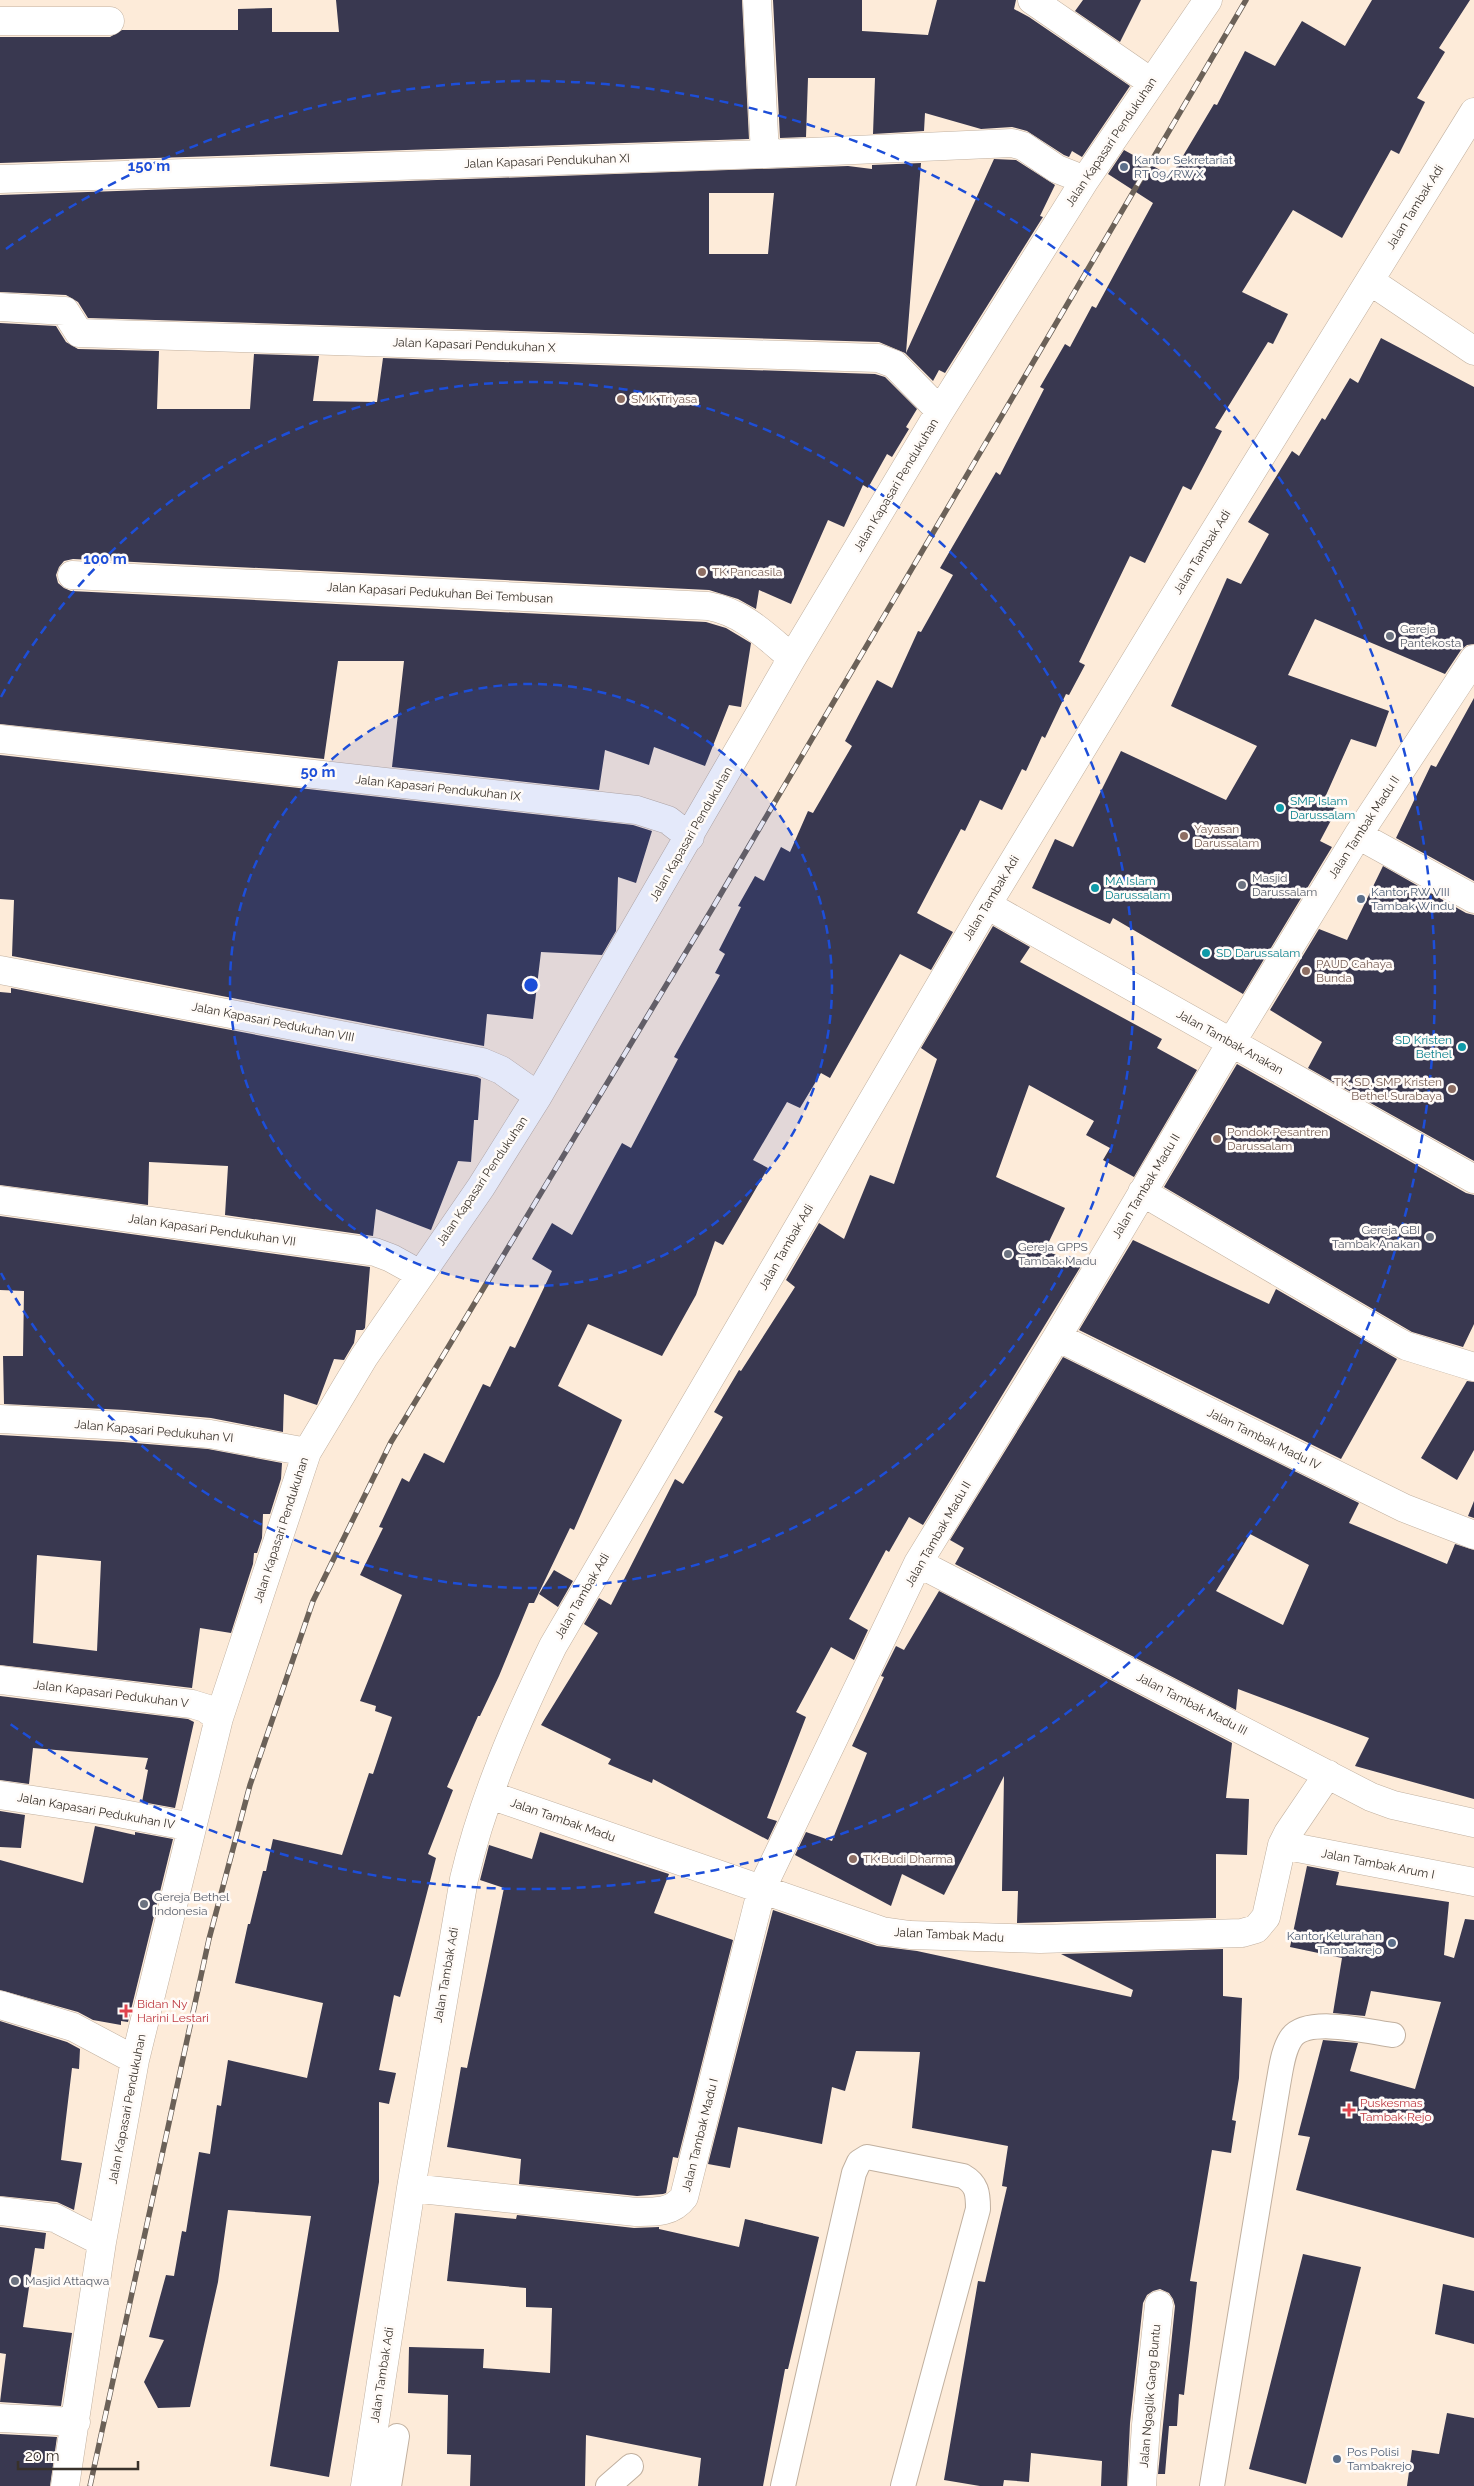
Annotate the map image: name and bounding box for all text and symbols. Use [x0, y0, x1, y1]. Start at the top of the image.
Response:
street label: Jalan Kapasari Pendukuhan [1063, 75, 1159, 209]
street label: Jalan Kapasari Pendukuhan XI [464, 151, 630, 171]
place label: Kantor Sekretariat RT 09/RW X [1134, 153, 1233, 181]
text: 150 m [128, 157, 170, 175]
marker: Kantor Sekretariat RT 09/RW X [1118, 161, 1130, 173]
street label: Jalan Tambak Adi [1384, 162, 1446, 252]
street label: Jalan Kapasari Pendukuhan X [392, 335, 556, 355]
place label: SMK Triyasa [631, 392, 697, 406]
marker: SMK Triyasa [615, 393, 627, 405]
street label: Jalan Kapasari Pendukuhan [851, 416, 941, 554]
street label: Jalan Tambak Adi [1171, 507, 1233, 597]
text: 100 m [83, 550, 127, 568]
place label: TK Pancasila [712, 565, 782, 579]
marker: TK Pancasila [696, 566, 708, 578]
street label: Jalan Kapasari Pedukuhan Bei Tembusan [326, 580, 554, 606]
place label: Gereja Pantekosta [1400, 622, 1461, 650]
marker: Gereja Pantekosta [1384, 630, 1396, 642]
text: 50 m [300, 763, 336, 781]
street label: Jalan Kapasari Pendukuhan [647, 764, 735, 904]
street label: Jalan Kapasari Pendukuhan IX [355, 772, 522, 804]
street label: Jalan Tambak Madu II [1326, 773, 1402, 881]
place label: SMP Islam Darussalam [1290, 794, 1355, 822]
marker: SMP Islam Darussalam [1274, 802, 1286, 814]
place label: Yayasan Darussalam [1194, 822, 1259, 850]
marker: Yayasan Darussalam [1178, 830, 1190, 842]
street label: Jalan Tambak Adi [960, 853, 1022, 943]
place label: Masjid Darussalam [1252, 871, 1317, 899]
place label: MA Islam Darussalam [1105, 874, 1170, 902]
marker: Masjid Darussalam [1236, 879, 1248, 891]
marker: MA Islam Darussalam [1089, 882, 1101, 894]
place label: Kantor RW VIII Tambak Windu [1371, 885, 1454, 913]
marker: Kantor RW VIII Tambak Windu [1355, 893, 1367, 905]
place label: SD Darussalam [1216, 946, 1300, 960]
marker: SD Darussalam [1200, 947, 1212, 959]
place label: PAUD Cahaya Bunda [1316, 957, 1392, 985]
marker: PAUD Cahaya Bunda [1300, 965, 1312, 977]
centre of rings [522, 976, 540, 994]
street label: Jalan Kapasari Pedukuhan VIII [191, 999, 355, 1045]
street label: Jalan Tambak Anakan [1174, 1007, 1286, 1077]
place label: SD Kristen Bethel [1395, 1033, 1453, 1061]
marker: SD Kristen Bethel [1456, 1041, 1468, 1053]
place label: TK, SD, SMP Kristen Bethel Surabaya [1333, 1075, 1442, 1103]
marker: TK, SD, SMP Kristen Bethel Surabaya [1446, 1083, 1458, 1095]
street label: Jalan Kapasari Pendukuhan [434, 1114, 530, 1248]
place label: Pondok Pesantren Darussalam [1227, 1125, 1328, 1153]
street label: Jalan Tambak Madu II [1109, 1131, 1183, 1241]
marker: Pondok Pesantren Darussalam [1211, 1133, 1223, 1145]
street label: Jalan Tambak Adi [756, 1202, 816, 1292]
street label: Jalan Kapasari Pendukuhan VII [127, 1211, 297, 1249]
place label: Gereja GBI Tambak Anakan [1332, 1223, 1420, 1251]
marker: Gereja GBI Tambak Anakan [1424, 1231, 1436, 1243]
place label: Gereja GPPS Tambak Madu [1018, 1240, 1097, 1268]
marker: Gereja GPPS Tambak Madu [1002, 1248, 1014, 1260]
street label: Jalan Tambak Madu IV [1205, 1405, 1323, 1473]
street label: Jalan Kapasari Pedukuhan VI [74, 1417, 234, 1445]
street label: Jalan Kapasari Pendukuhan [251, 1455, 311, 1605]
street label: Jalan Tambak Madu II [902, 1479, 974, 1589]
street label: Jalan Tambak Adi [552, 1551, 612, 1641]
street label: Jalan Tambak Madu III [1134, 1670, 1250, 1738]
street label: Jalan Kapasari Pedukuhan V [33, 1678, 189, 1710]
street label: Jalan Kapasari Pedukuhan IV [16, 1790, 176, 1832]
street label: Jalan Tambak Madu [509, 1795, 617, 1845]
street label: Jalan Tambak Arum I [1320, 1846, 1436, 1882]
place label: TK Budi Dharma [863, 1852, 953, 1866]
marker: TK Budi Dharma [847, 1853, 859, 1865]
place label: Gereja Bethel Indonesia [154, 1890, 230, 1918]
marker: Gereja Bethel Indonesia [138, 1898, 150, 1910]
street label: Jalan Tambak Madu [894, 1925, 1004, 1945]
street label: Jalan Tambak Adi [431, 1926, 461, 2024]
place label: Kantor Kelurahan Tambakrejo [1287, 1929, 1382, 1957]
marker: Kantor Kelurahan Tambakrejo [1386, 1937, 1398, 1949]
place label: Bidan Ny Harini Lestari [137, 1997, 209, 2025]
marker: Bidan Ny Harini Lestari [119, 2004, 133, 2018]
street label: Jalan Kapasari Pendukuhan [106, 2033, 148, 2185]
street label: Jalan Tambak Madu I [679, 2077, 721, 2193]
place label: Puskesmas Tambak Rejo [1360, 2096, 1432, 2124]
marker: Puskesmas Tambak Rejo [1342, 2103, 1356, 2117]
place label: Masjid Attaqwa [25, 2274, 109, 2288]
marker: Masjid Attaqwa [9, 2275, 21, 2287]
street label: Jalan Ngaglik Gang Buntu [1137, 2324, 1163, 2468]
street label: Jalan Tambak Adi [368, 2326, 396, 2424]
scale bar [18, 2438, 138, 2470]
place label: Pos Polisi Tambakrejo [1347, 2445, 1412, 2473]
text: 20 m [25, 2447, 60, 2465]
marker: Pos Polisi Tambakrejo [1331, 2453, 1343, 2465]

